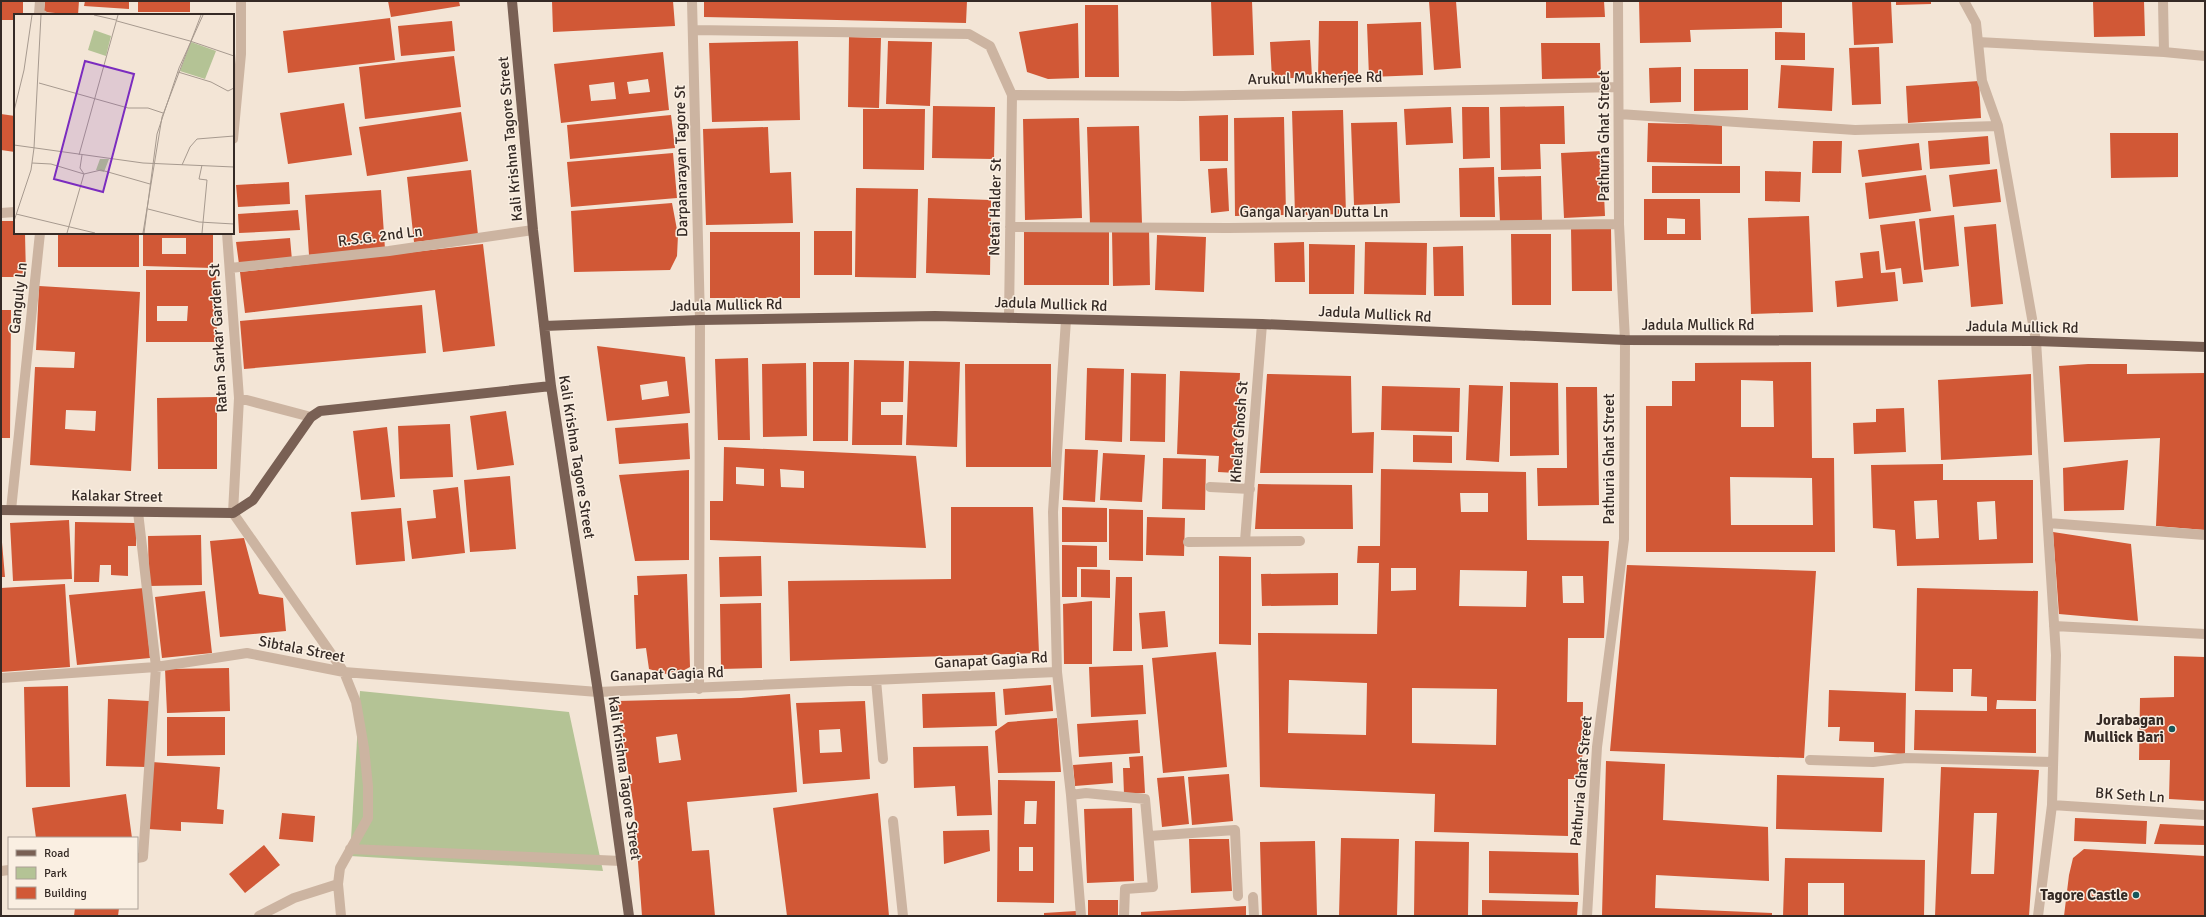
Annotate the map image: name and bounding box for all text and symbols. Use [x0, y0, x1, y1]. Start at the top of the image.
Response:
inset map [14, 14, 234, 234]
street label: Kali Krishna Tagore Street [494, 56, 526, 222]
street label: Arukul Mukherjee Rd [1248, 68, 1382, 88]
street label: Pathuria Ghat Street [1595, 71, 1613, 201]
street label: Darpanarayan Tagore St [671, 85, 691, 237]
street label: Netai Halder St [985, 158, 1005, 256]
street label: Ganga Naryan Dutta Ln [1239, 203, 1389, 221]
street label: R.S.G. 2nd Ln [337, 222, 423, 250]
street label: Ganguly Ln [5, 261, 31, 335]
street label: Ratan Sarkar Garden St [205, 263, 231, 413]
street label: Jadula Mullick Rd [994, 293, 1108, 315]
street label: Jadula Mullick Rd [669, 295, 783, 315]
street label: Jadula Mullick Rd [1318, 302, 1432, 326]
street label: Jadula Mullick Rd [1642, 316, 1755, 334]
street label: Jadula Mullick Rd [1965, 317, 2079, 337]
street label: Kali Krishna Tagore Street [555, 374, 599, 540]
street label: Khelat Ghosh St [1226, 380, 1252, 484]
street label: Pathuria Ghat Street [1600, 394, 1618, 524]
street label: Kalakar Street [71, 486, 163, 506]
street label: Sibtala Street [257, 632, 347, 666]
street label: Ganapat Gagia Rd [934, 648, 1048, 672]
street label: Ganapat Gagia Rd [610, 663, 724, 685]
street label: Kali Krishna Tagore Street [605, 695, 645, 861]
place label: Jorabagan Mullick Bari [2084, 711, 2164, 746]
street label: Pathuria Ghat Street [1566, 715, 1596, 847]
marker: Jorabagan Mullick Bari [2167, 724, 2177, 734]
street label: BK Seth Ln [2095, 784, 2165, 806]
legend [8, 837, 138, 909]
text: Road [44, 846, 70, 861]
text: Park [44, 866, 67, 881]
text: Building [44, 886, 87, 901]
place label: Tagore Castle [2040, 886, 2128, 904]
marker: Tagore Castle [2131, 890, 2141, 900]

